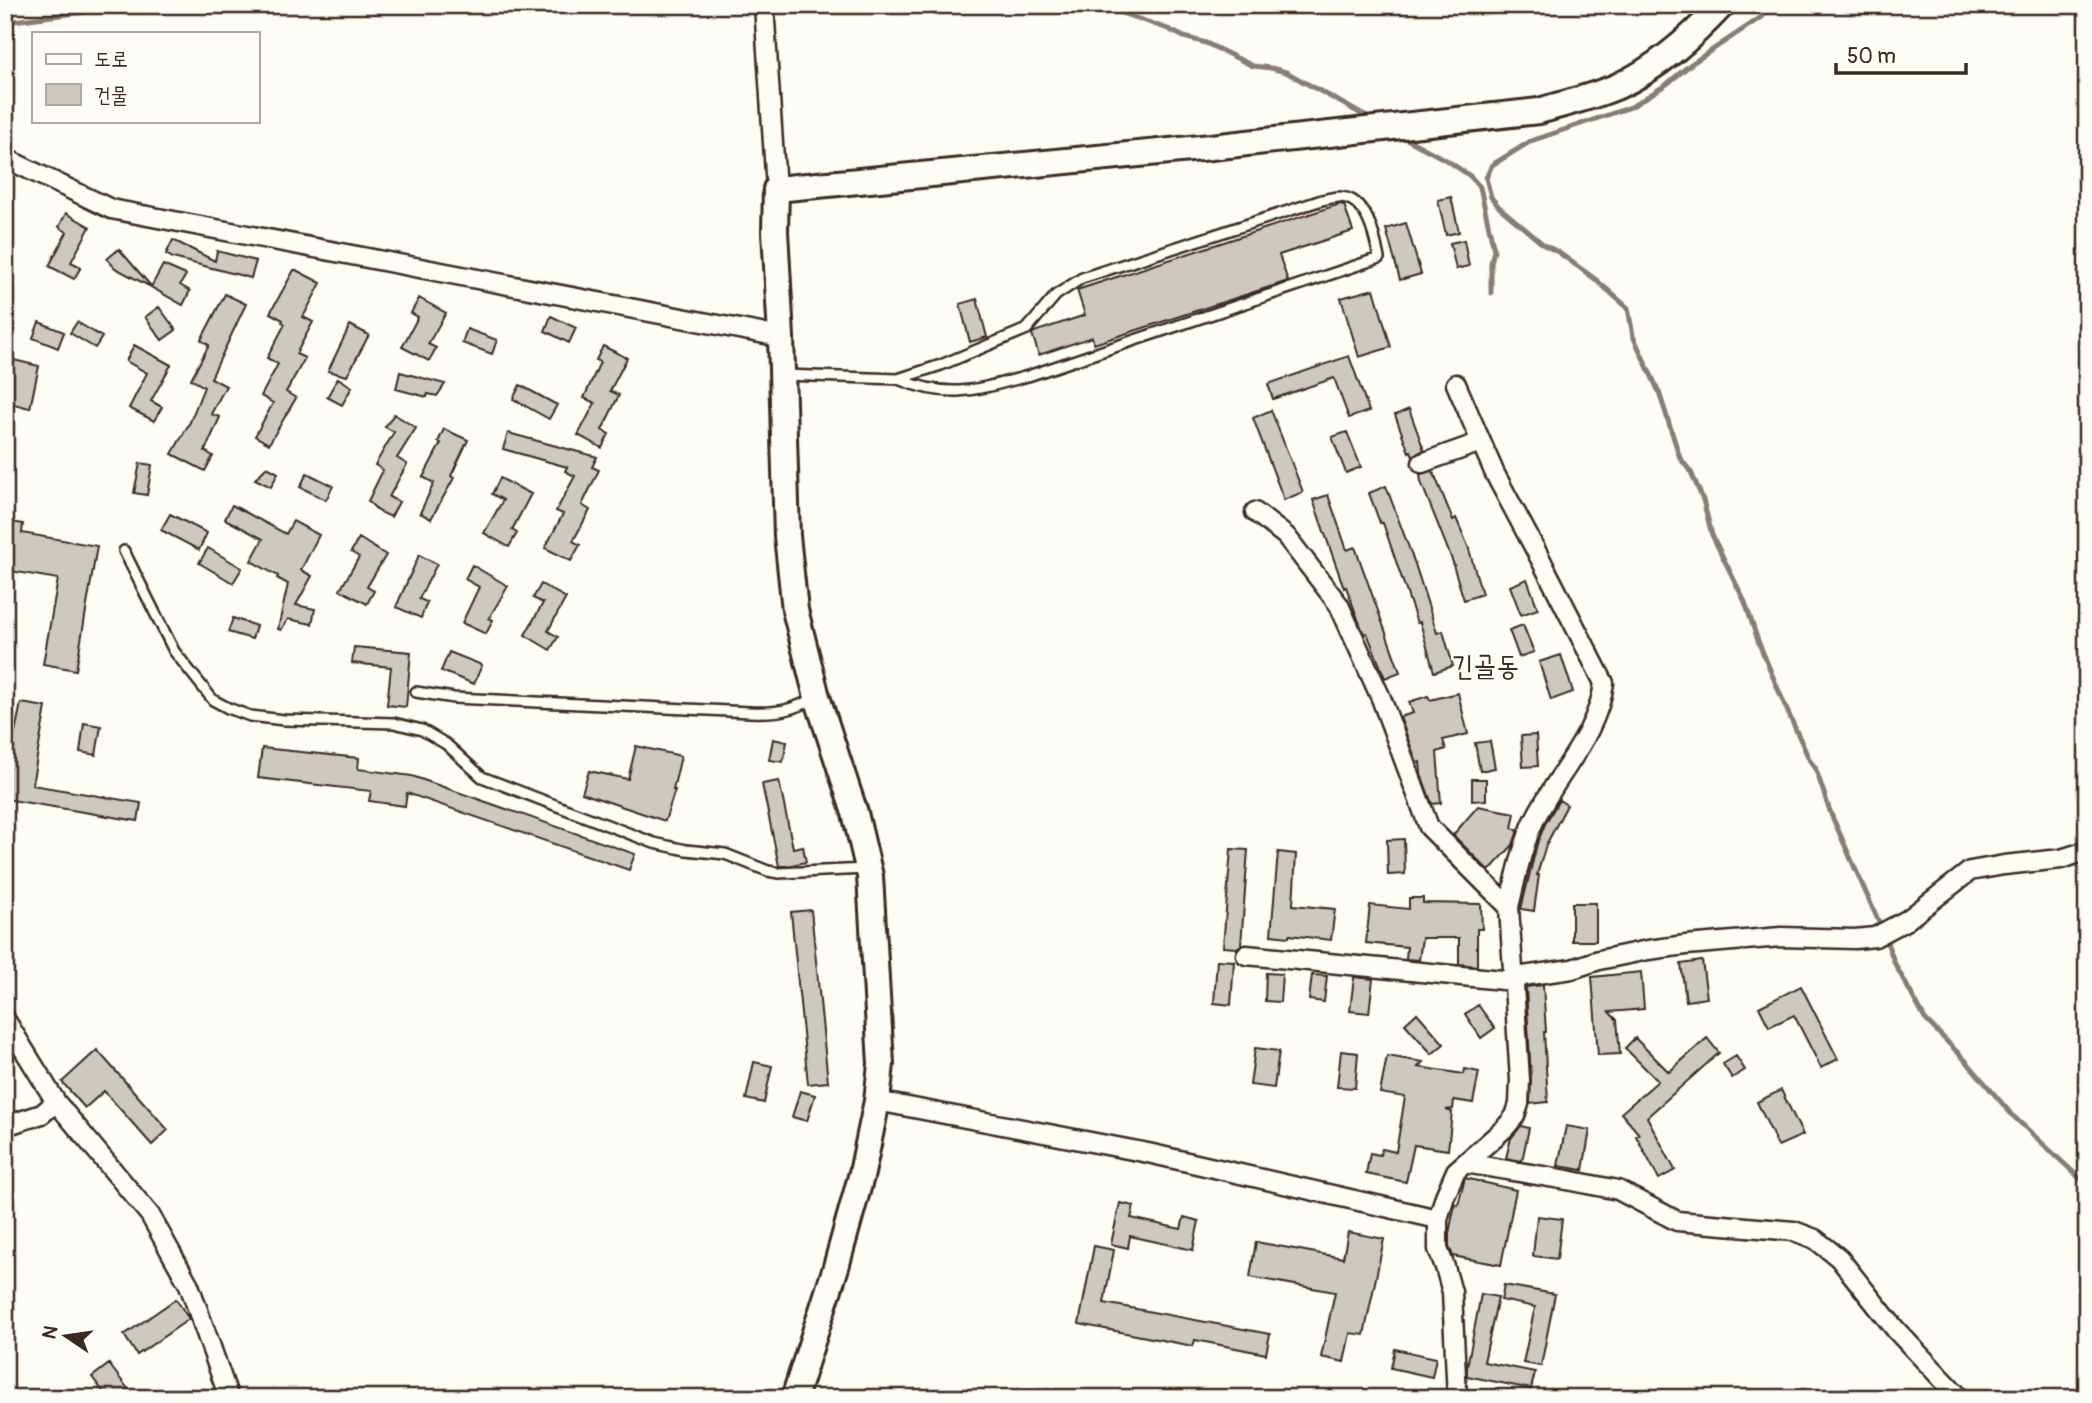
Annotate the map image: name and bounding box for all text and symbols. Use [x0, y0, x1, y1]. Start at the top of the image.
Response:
legend [32, 32, 259, 122]
scale bar [1836, 32, 1966, 76]
text: 50 m [1847, 43, 1896, 70]
text: 도로 [94, 46, 128, 73]
text: 건물 [94, 82, 128, 109]
district label: 긴골동 [1451, 649, 1519, 684]
north arrow [32, 1302, 102, 1372]
text: N [37, 1323, 64, 1341]

